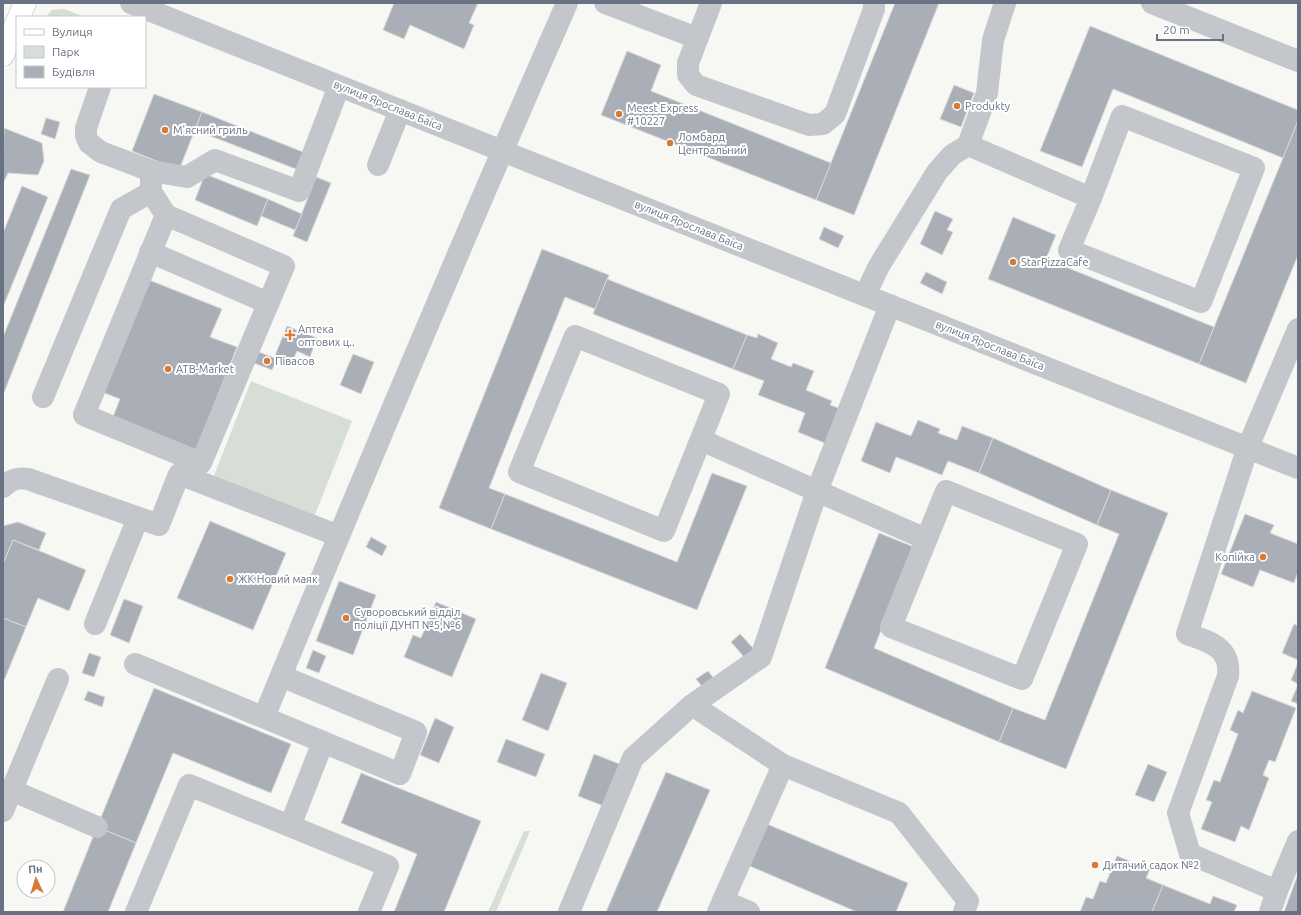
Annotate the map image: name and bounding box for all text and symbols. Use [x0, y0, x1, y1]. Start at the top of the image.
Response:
legend [16, 16, 146, 88]
scale bar [1157, 16, 1223, 42]
text: 20 m [1163, 23, 1190, 36]
text: Вулиця [52, 25, 93, 38]
text: Парк [52, 45, 80, 58]
text: Будівля [52, 65, 95, 78]
street label: вулиця Ярослава Баіса [332, 78, 444, 132]
place label: Produkty [965, 100, 1011, 112]
marker: Produkty [952, 101, 962, 111]
place label: Meest Express #10227 [627, 102, 699, 127]
marker: Meest Express #10227 [614, 109, 624, 119]
place label: М'ясний гриль [173, 124, 248, 136]
marker: М'ясний гриль [160, 125, 170, 135]
place label: Ломбард Центральний [678, 131, 747, 156]
marker: Ломбард Центральний [665, 138, 675, 148]
street label: вулиця Ярослава Баіса [633, 198, 745, 252]
place label: StarPizzaCafe [1021, 256, 1089, 268]
marker: StarPizzaCafe [1008, 257, 1018, 267]
street label: вулиця Ярослава Баіса [934, 318, 1046, 372]
place label: Аптека оптових ц‥ [298, 323, 355, 348]
marker: Аптека оптових ц‥ [285, 330, 295, 340]
place label: Півасов [275, 355, 315, 367]
marker: Півасов [262, 356, 272, 366]
place label: ATB-Market [176, 363, 235, 375]
marker: ATB-Market [163, 364, 173, 374]
place label: Копійка [1215, 551, 1255, 563]
marker: Копійка [1258, 552, 1268, 562]
place label: ЖК Новий маяк [238, 573, 318, 585]
marker: ЖК Новий маяк [225, 574, 235, 584]
place label: Суворовський відділ поліції ДУНП №5,№6 [354, 606, 461, 631]
marker: Суворовський відділ поліції ДУНП №5,№6 [341, 613, 351, 623]
north arrow [16, 859, 56, 899]
place label: Дитячий садок №2 [1103, 859, 1199, 871]
marker: Дитячий садок №2 [1090, 860, 1100, 870]
text: Пн [28, 863, 43, 876]

